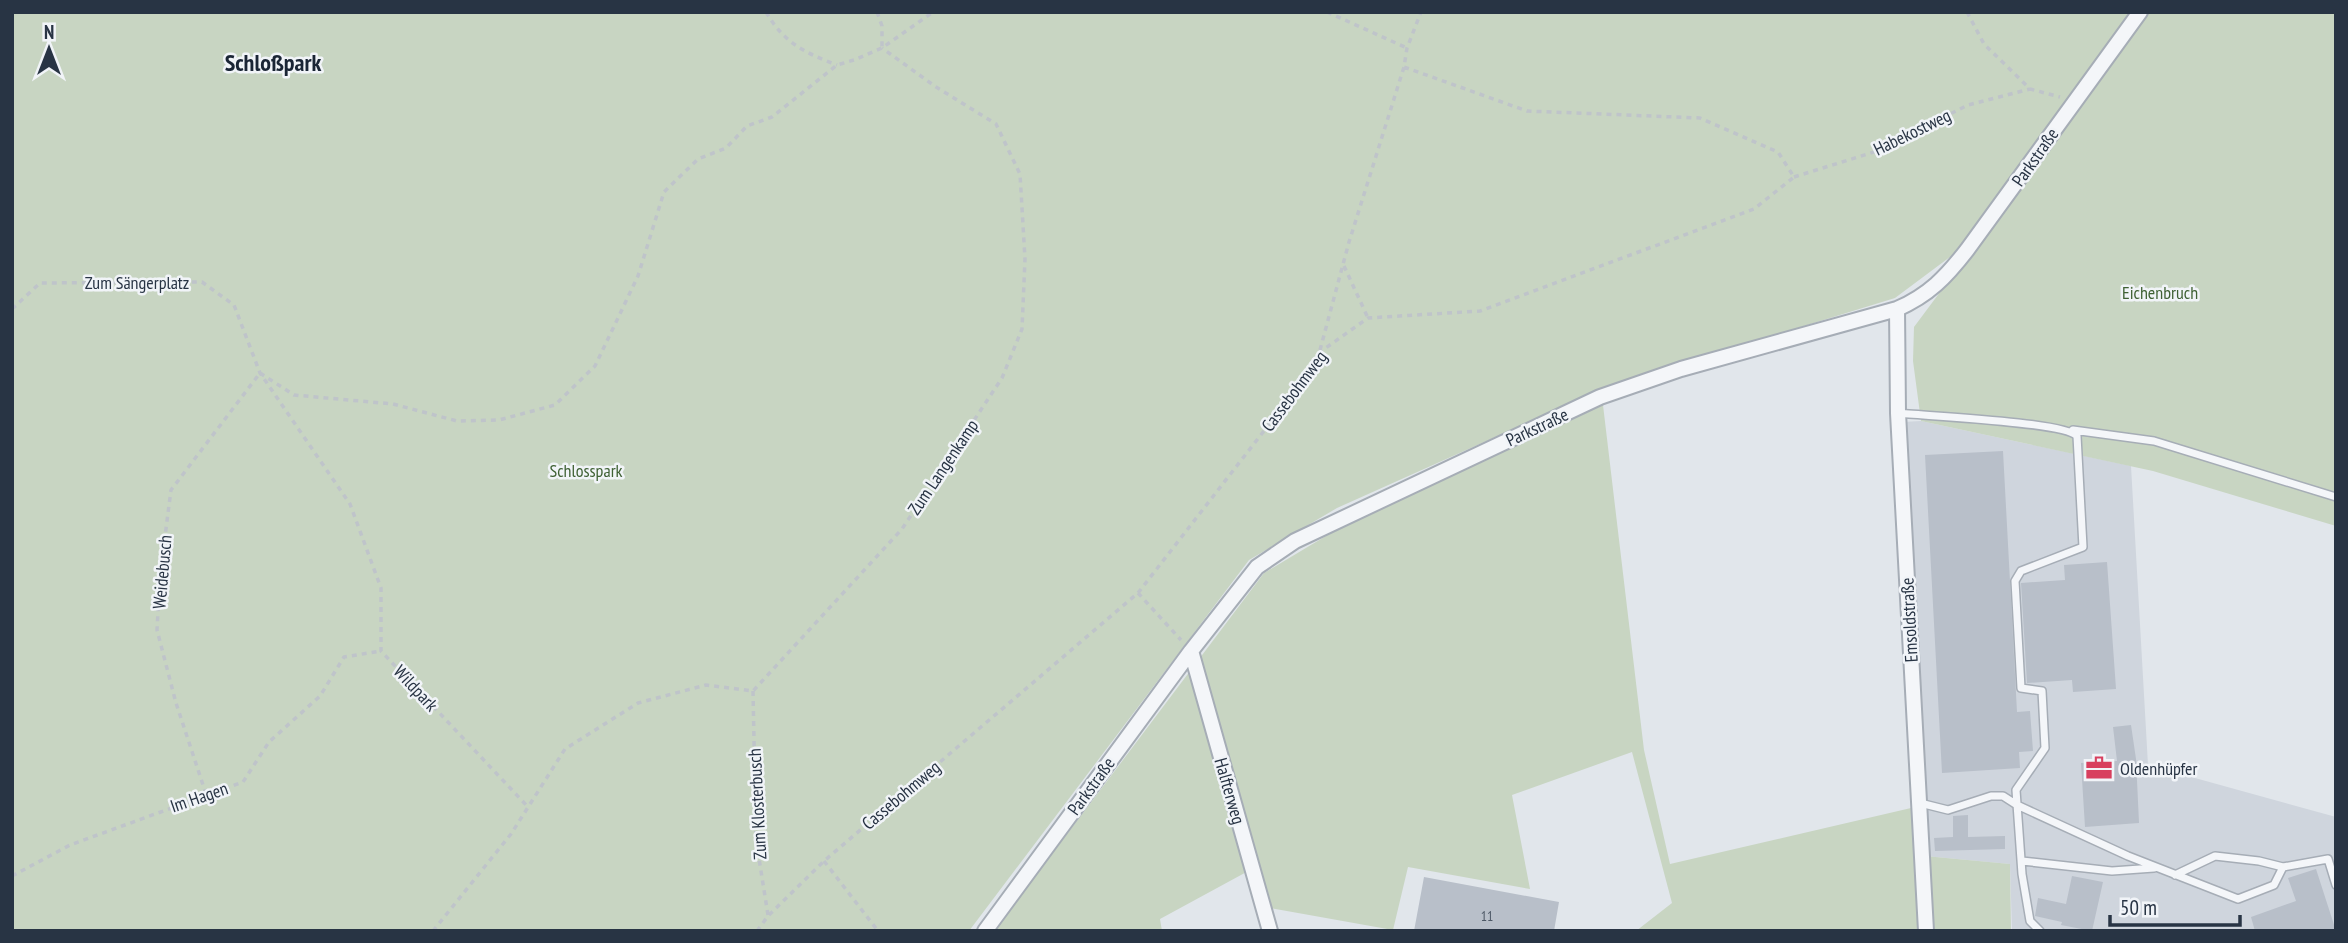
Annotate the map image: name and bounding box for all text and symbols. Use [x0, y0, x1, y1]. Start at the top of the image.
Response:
north arrow [14, 14, 84, 84]
text: N [44, 20, 54, 44]
district label: Schloßpark [225, 47, 321, 78]
street label: Habekostweg [1870, 103, 1954, 161]
street label: Parkstraße [2007, 123, 2063, 191]
street label: Zum Sängerplatz [85, 271, 189, 294]
park label: Eichenbruch [2122, 281, 2198, 304]
street label: Cassebohmweg [1256, 346, 1332, 436]
street label: Parkstraße [1502, 403, 1572, 451]
street label: Zum Langenkamp [903, 415, 983, 519]
park label: Schlosspark [549, 459, 623, 482]
street label: Weidebusch [147, 534, 177, 610]
street label: Emsoldstraße [1895, 577, 1923, 663]
street label: Wildpark [389, 660, 443, 716]
street label: Zum Klosterbusch [743, 748, 771, 860]
street label: Parkstraße [1062, 752, 1120, 820]
office icon: Oldenhüpfer [2084, 753, 2114, 783]
street label: Cassebohmweg [857, 755, 945, 835]
street label: Halfterweg [1210, 755, 1250, 827]
place label: Oldenhüpfer [2120, 757, 2198, 780]
street label: Im Hagen [167, 776, 231, 818]
scale bar [2110, 884, 2240, 928]
text: 50 m [2120, 894, 2157, 921]
house number: 11 [1481, 907, 1493, 925]

